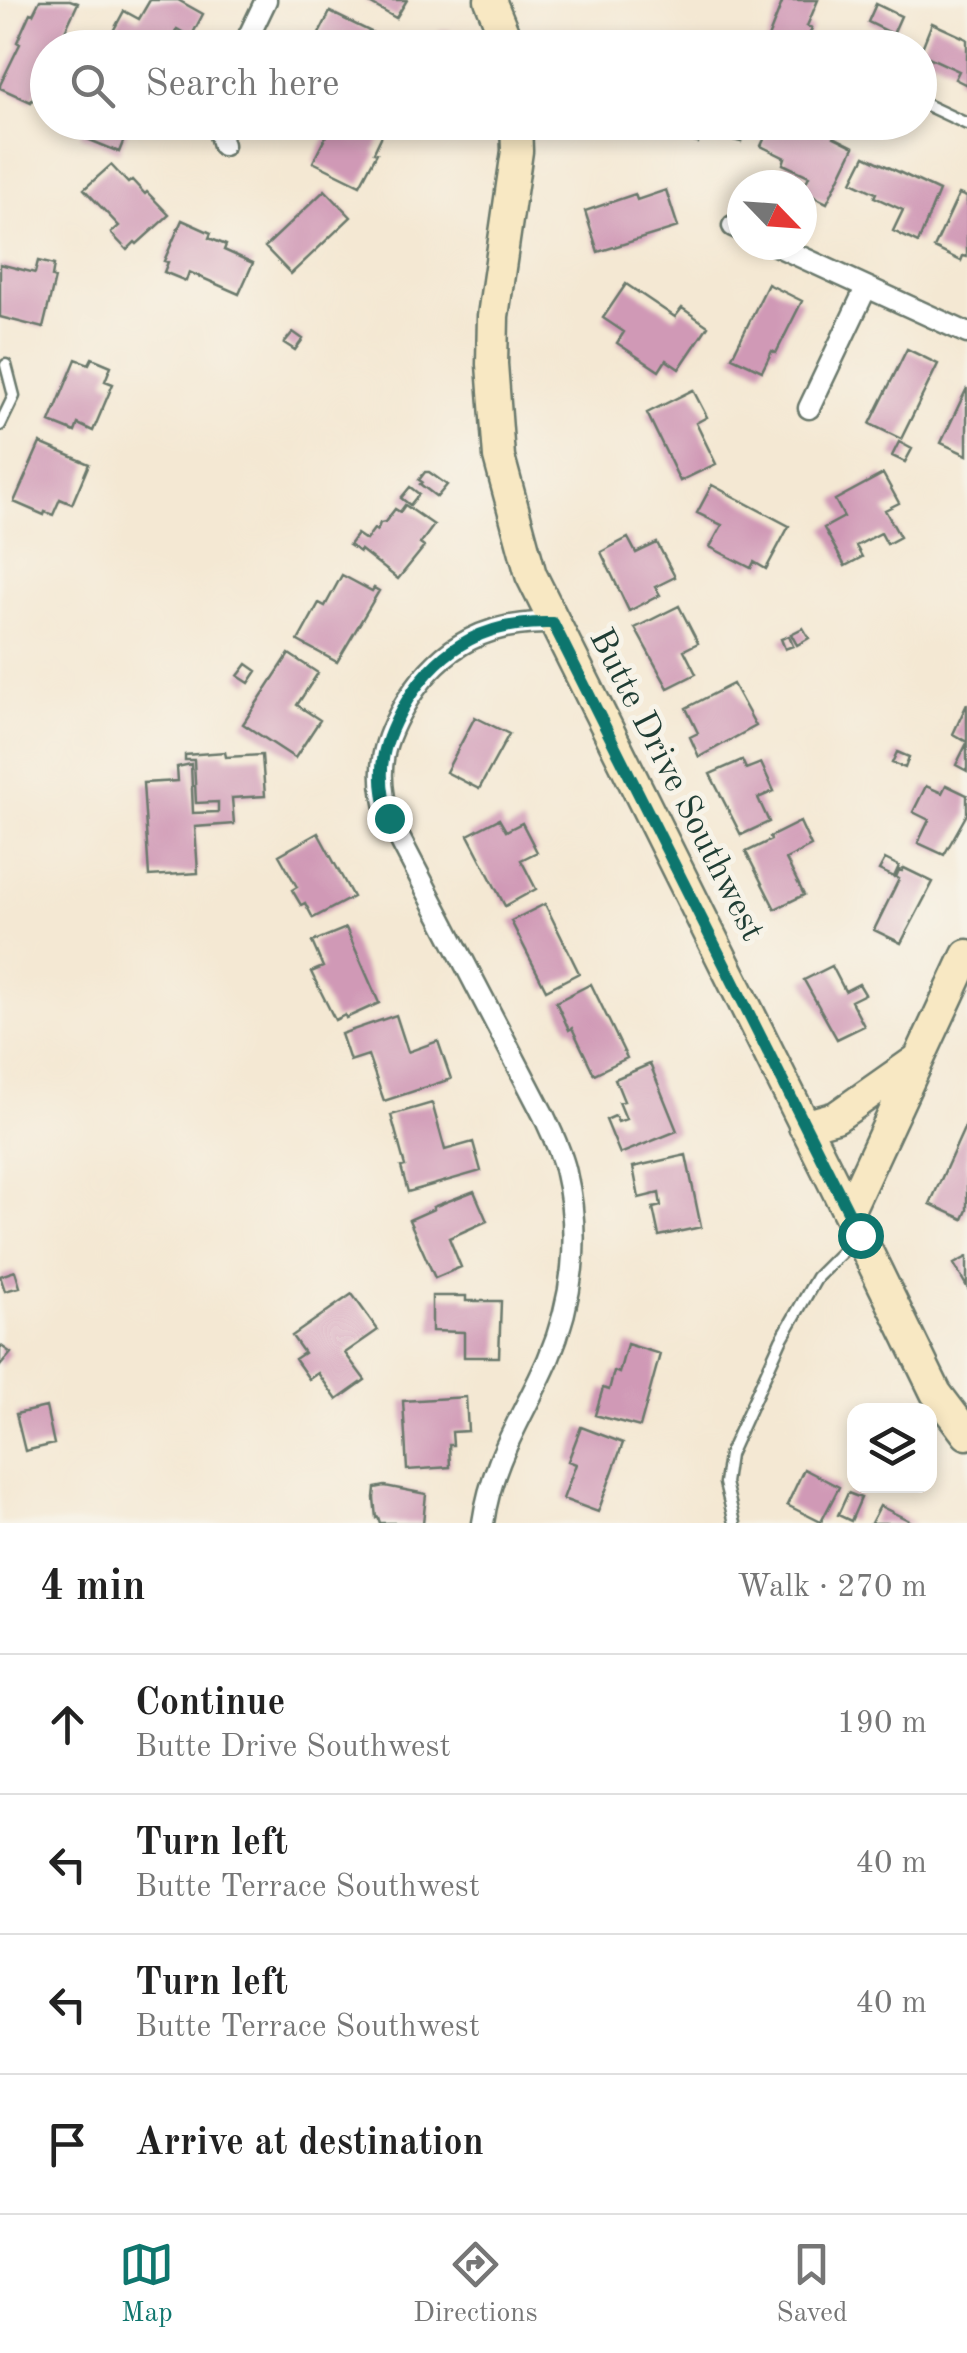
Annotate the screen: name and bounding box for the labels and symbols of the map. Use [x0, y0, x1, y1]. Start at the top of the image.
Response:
north arrow [727, 170, 817, 260]
street label: Butte Drive Southwest [582, 623, 770, 947]
route end [367, 796, 413, 842]
route start [838, 1213, 884, 1259]

